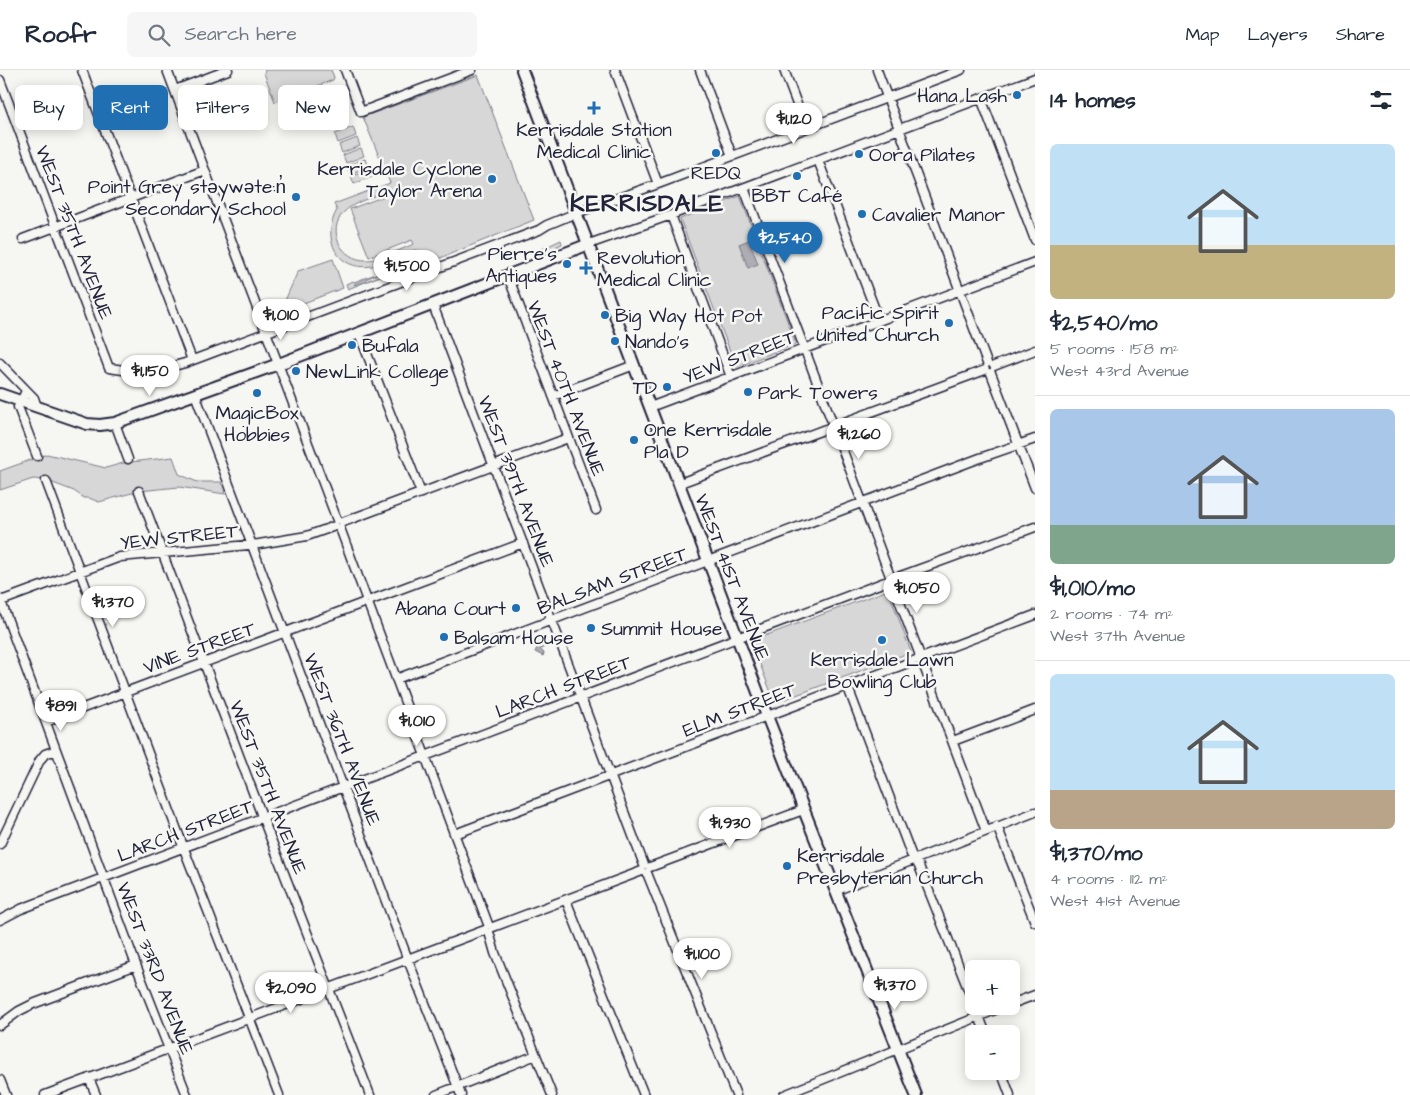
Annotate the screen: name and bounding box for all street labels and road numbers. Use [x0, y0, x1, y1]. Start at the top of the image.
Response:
street label: WEST 35TH AVENUE [28, 142, 119, 323]
street label: WEST 40TH AVENUE [520, 297, 611, 480]
street label: YEW STREET [679, 323, 800, 391]
street label: WEST 39TH AVENUE [470, 392, 561, 571]
street label: WEST 41ST AVENUE [687, 490, 776, 665]
street label: YEW STREET [119, 518, 240, 557]
street label: BALSAM STREET [534, 540, 691, 622]
street label: VINE STREET [140, 616, 259, 681]
street label: LARCH STREET [492, 649, 635, 726]
street label: WEST 36TH AVENUE [296, 650, 387, 830]
street label: ELM STREET [679, 676, 800, 744]
street label: WEST 35TH AVENUE [222, 697, 313, 878]
street label: LARCH STREET [114, 793, 257, 870]
street label: WEST 33RD AVENUE [109, 878, 200, 1059]

